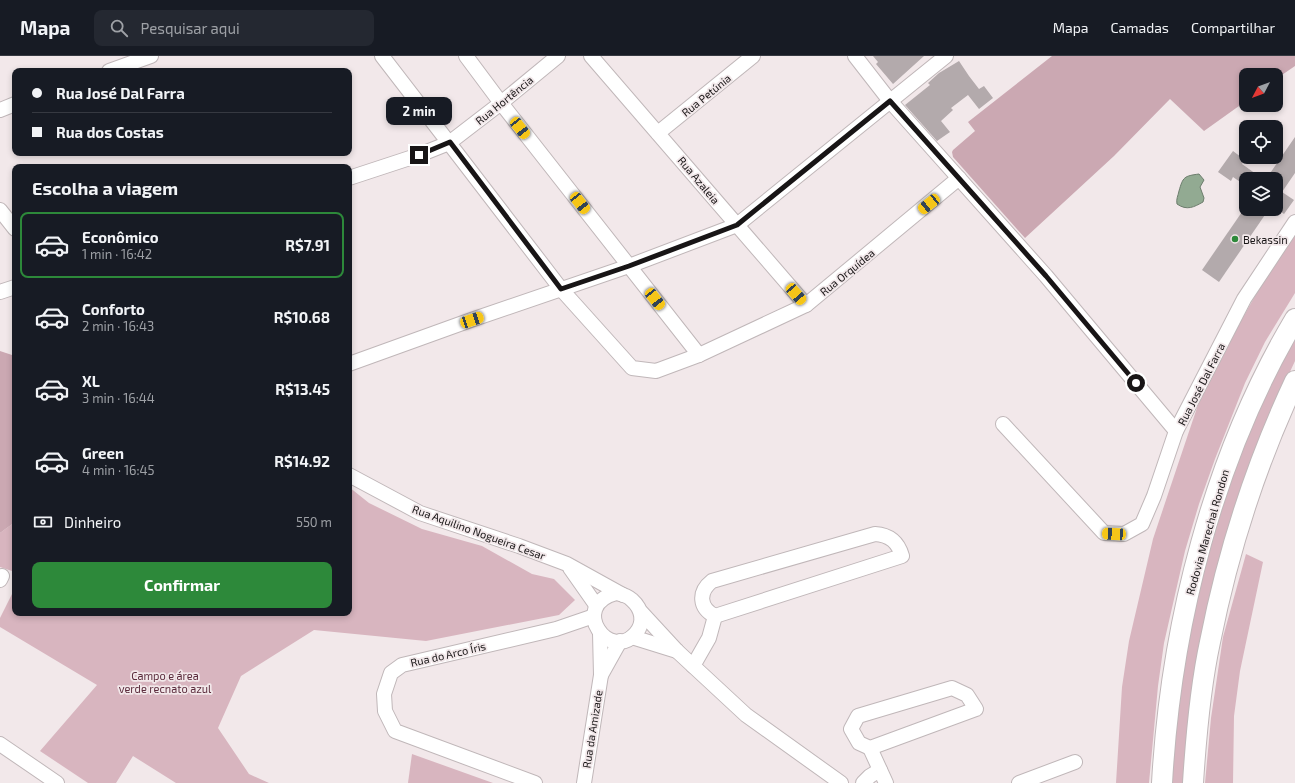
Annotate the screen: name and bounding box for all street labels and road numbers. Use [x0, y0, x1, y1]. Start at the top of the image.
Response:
street label: Rua Petúnia [679, 71, 733, 119]
street label: Rua Hortência [473, 73, 535, 127]
street label: Rua Azaleia [675, 154, 723, 206]
street label: Rua Orquídea [817, 246, 877, 298]
street label: Rua José Dal Farra [1175, 341, 1227, 427]
street label: Rodovia Marechal Rondon [1183, 468, 1231, 596]
street label: Rua Aquilino Nogueira Cesar [411, 502, 548, 562]
street label: Rua do Arco Íris [409, 639, 487, 669]
street label: Rua da Amizade [579, 689, 605, 769]

